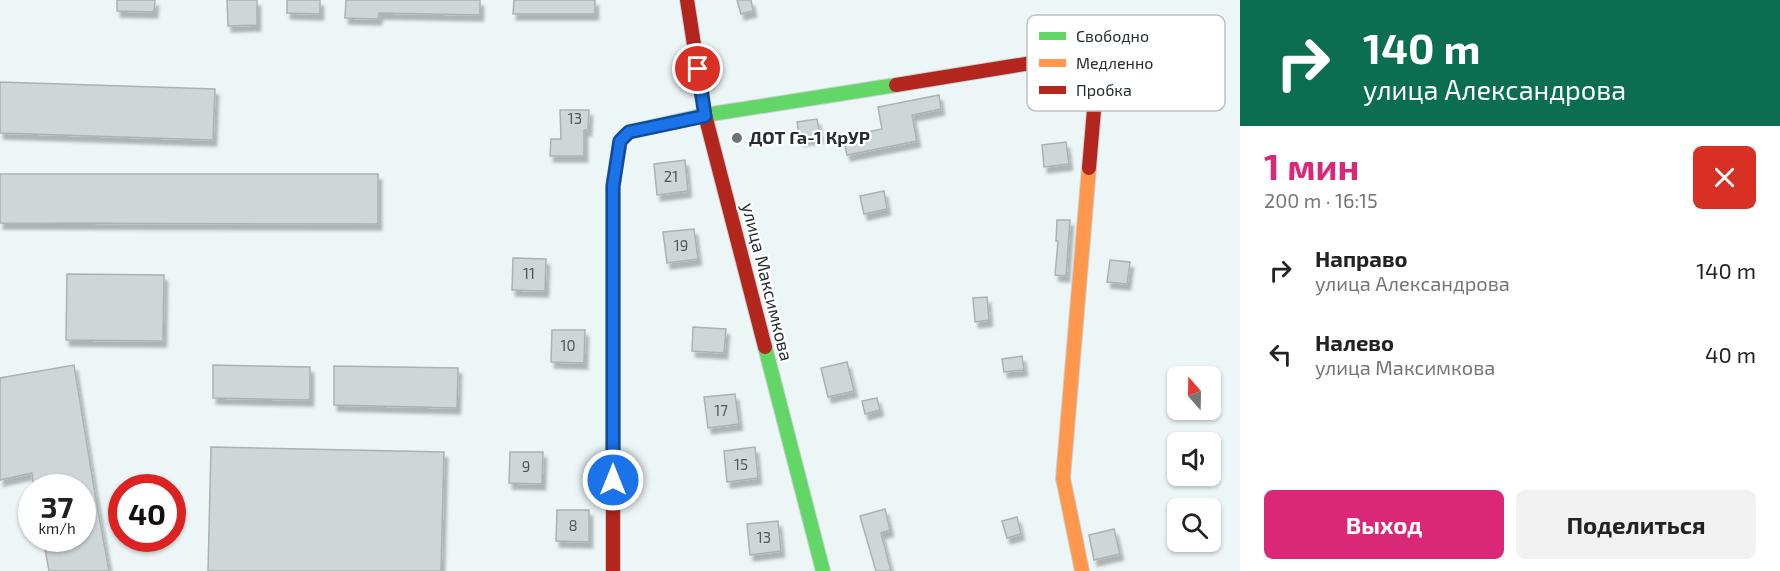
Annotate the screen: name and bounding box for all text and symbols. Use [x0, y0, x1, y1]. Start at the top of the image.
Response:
legend [1027, 15, 1225, 111]
text: 140 m [1363, 22, 1480, 72]
icon: right [1264, 24, 1342, 102]
text: Свободно [1076, 26, 1149, 45]
pin [672, 43, 723, 94]
icon: arrive [681, 52, 714, 85]
text: Медленно [1076, 53, 1153, 72]
text: улица Александрова [1363, 73, 1626, 105]
text: Пробка [1076, 80, 1132, 99]
house number: 13 [568, 109, 582, 127]
place label: ДОТ Га-1 КрУР [749, 126, 870, 148]
marker: ДОТ Га-1 КрУР [730, 131, 744, 145]
text: 1 мин [1264, 144, 1359, 187]
button: close [1693, 146, 1756, 209]
house number: 21 [664, 167, 678, 185]
text: 200 m · 16:15 [1264, 188, 1378, 212]
street label: улица Максимкова [738, 200, 798, 363]
house number: 19 [674, 236, 688, 254]
text: Направо [1315, 245, 1408, 271]
icon: right [1264, 254, 1297, 287]
text: 140 m [1696, 257, 1756, 283]
house number: 11 [523, 264, 535, 282]
text: улица Александрова [1315, 271, 1510, 295]
text: Налево [1315, 329, 1394, 355]
house number: 10 [560, 336, 576, 354]
icon: left [1264, 338, 1297, 371]
text: 40 m [1705, 341, 1756, 367]
text: улица Максимкова [1315, 355, 1495, 379]
north arrow [1167, 366, 1221, 420]
map controls [1167, 366, 1221, 552]
house number: 17 [714, 401, 728, 419]
button: sound [1167, 432, 1221, 486]
position arrow [581, 448, 645, 512]
house number: 15 [734, 455, 748, 473]
house number: 9 [522, 457, 530, 475]
speed limit sign: 40 [108, 474, 186, 552]
text: 37 [41, 488, 73, 524]
button: Выход [1264, 490, 1504, 559]
button: Поделиться [1516, 490, 1756, 559]
button: search [1167, 498, 1221, 552]
house number: 8 [568, 516, 578, 534]
text: km/h [38, 519, 76, 537]
house number: 13 [757, 528, 771, 546]

